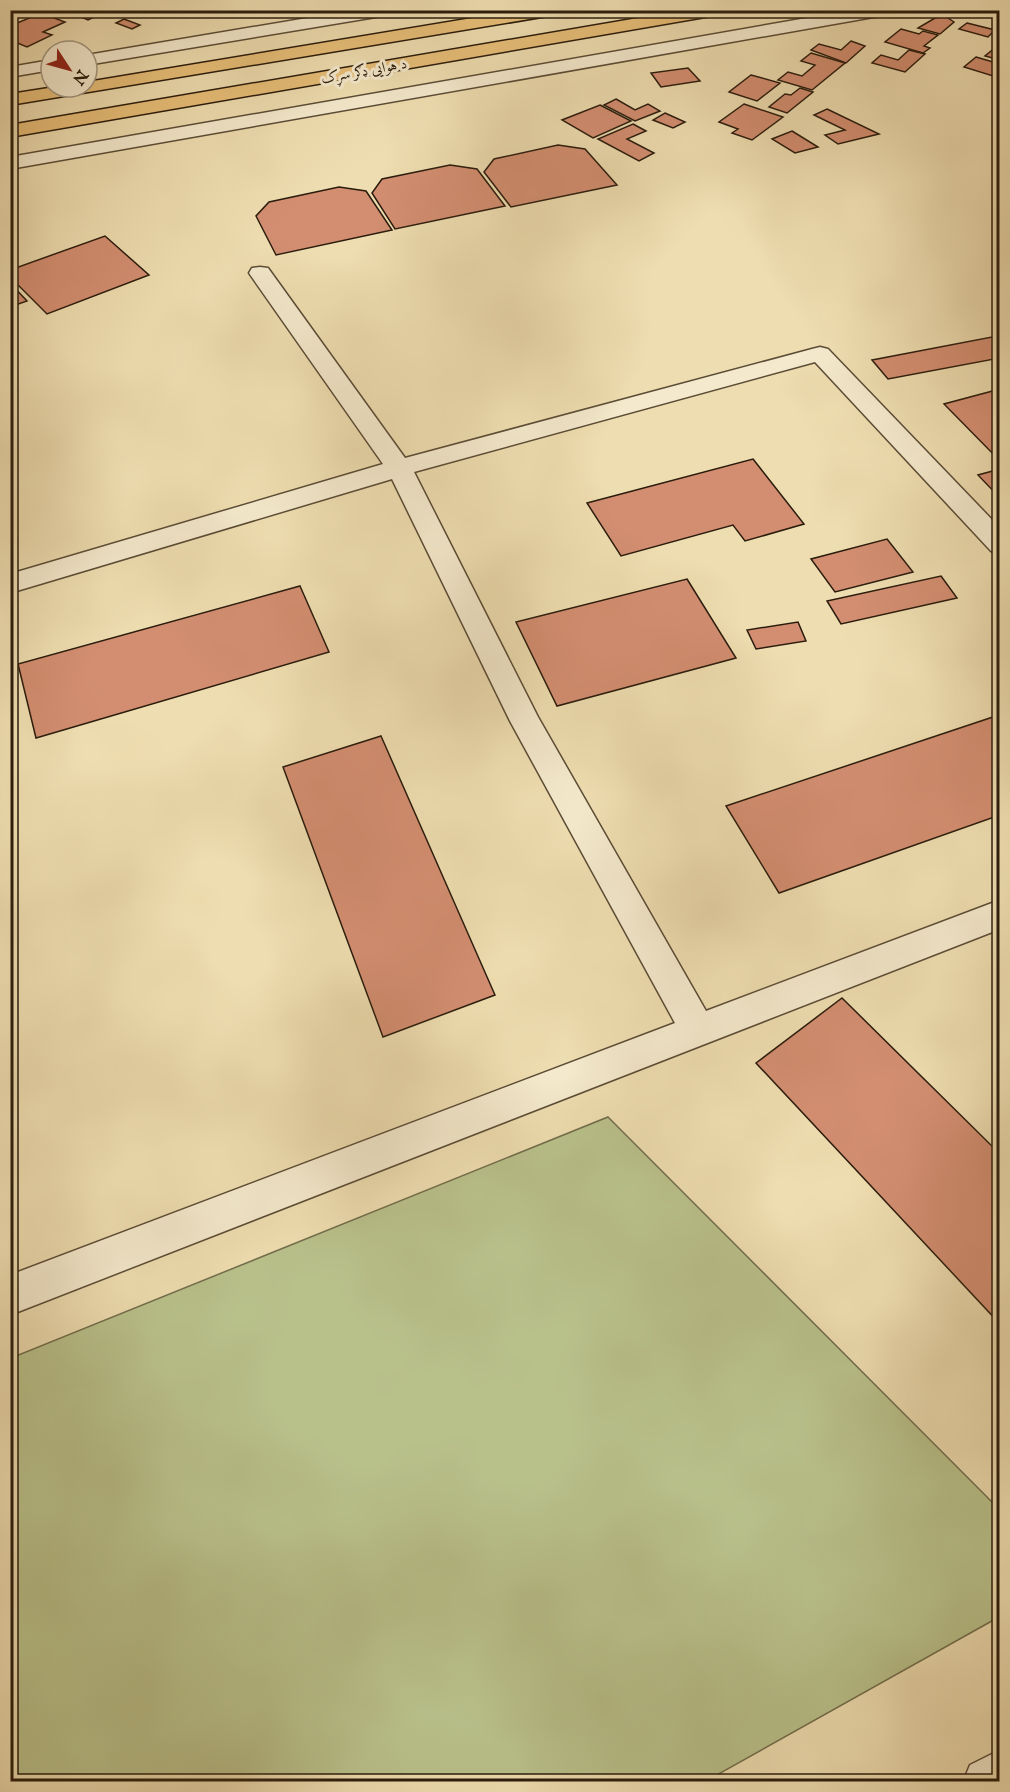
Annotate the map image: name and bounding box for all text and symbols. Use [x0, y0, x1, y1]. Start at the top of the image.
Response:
north arrow [39, 39, 99, 99]
street label: د هوایی ډګر سړک [319, 54, 409, 90]
text: N [67, 64, 92, 88]

